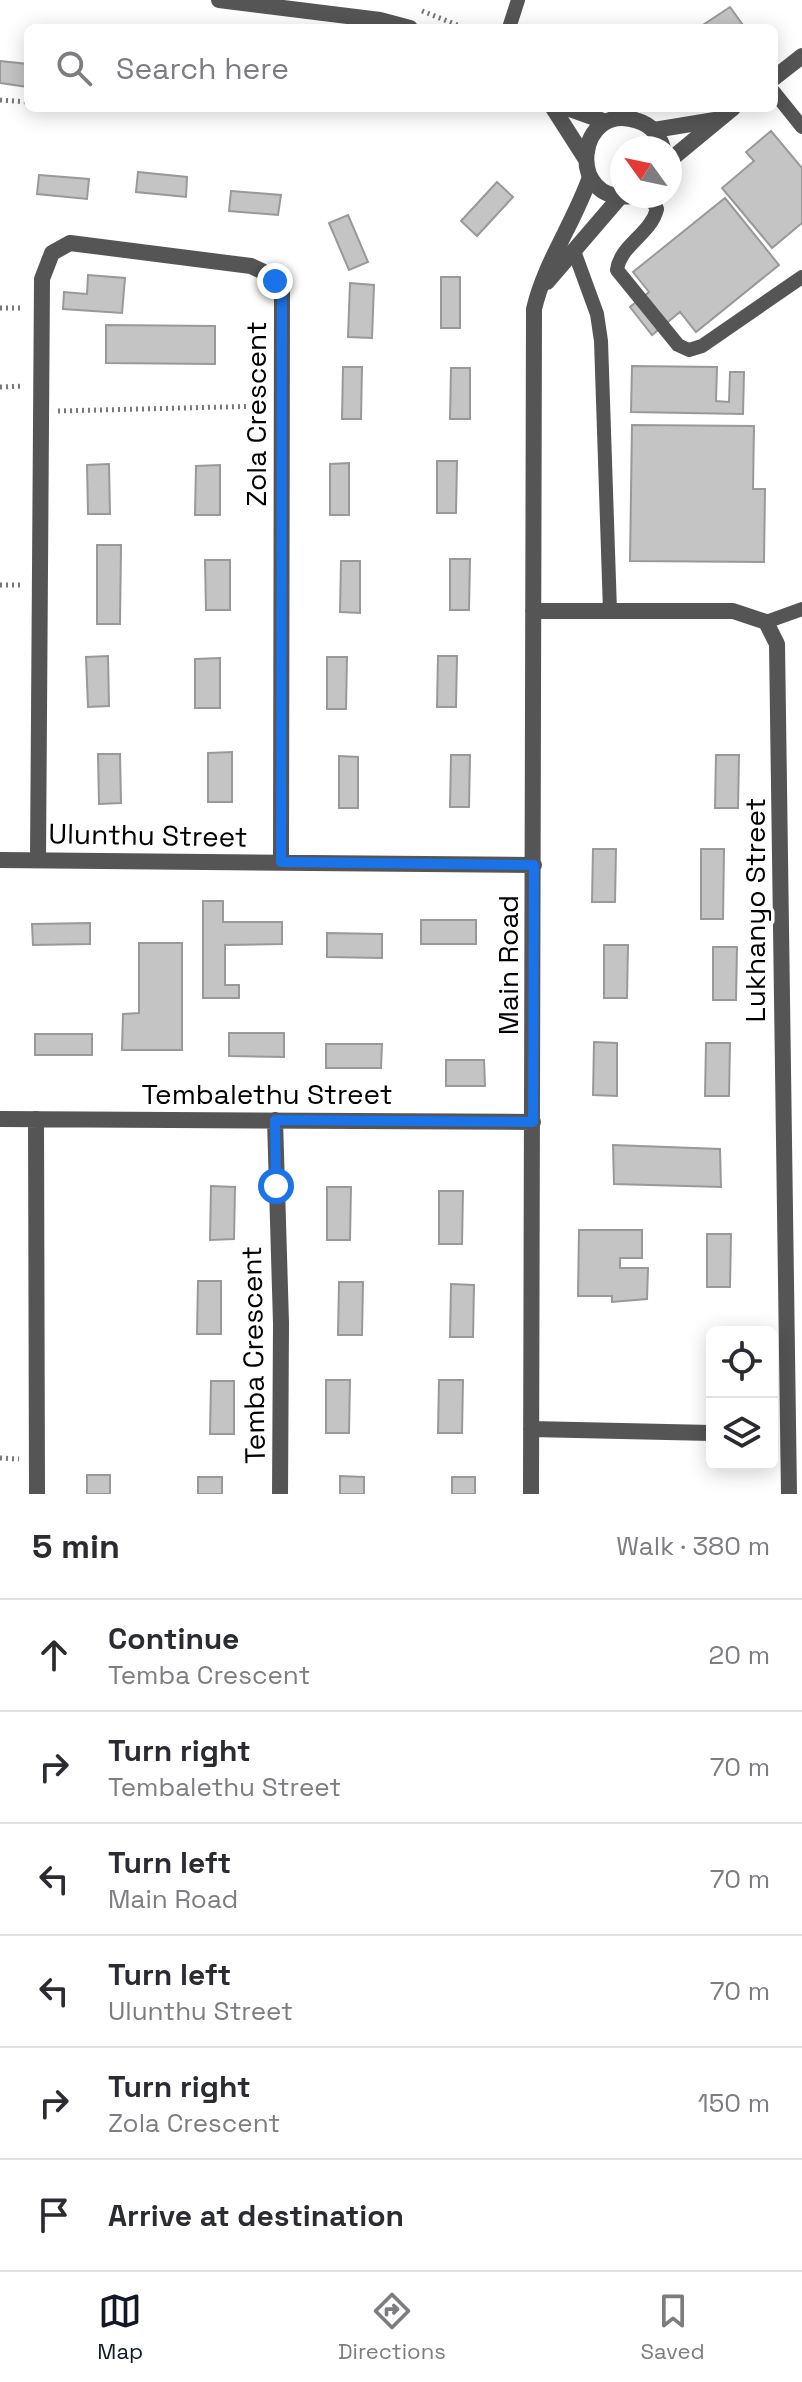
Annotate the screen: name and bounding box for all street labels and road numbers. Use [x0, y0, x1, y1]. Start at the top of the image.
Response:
street label: Zola Crescent [238, 321, 274, 507]
street label: Lukhanyo Street [737, 798, 773, 1022]
street label: Ulunthu Street [48, 815, 248, 855]
street label: Main Road [490, 895, 526, 1035]
street label: Tembalethu Street [141, 1076, 393, 1112]
street label: Temba Crescent [233, 1246, 273, 1464]

